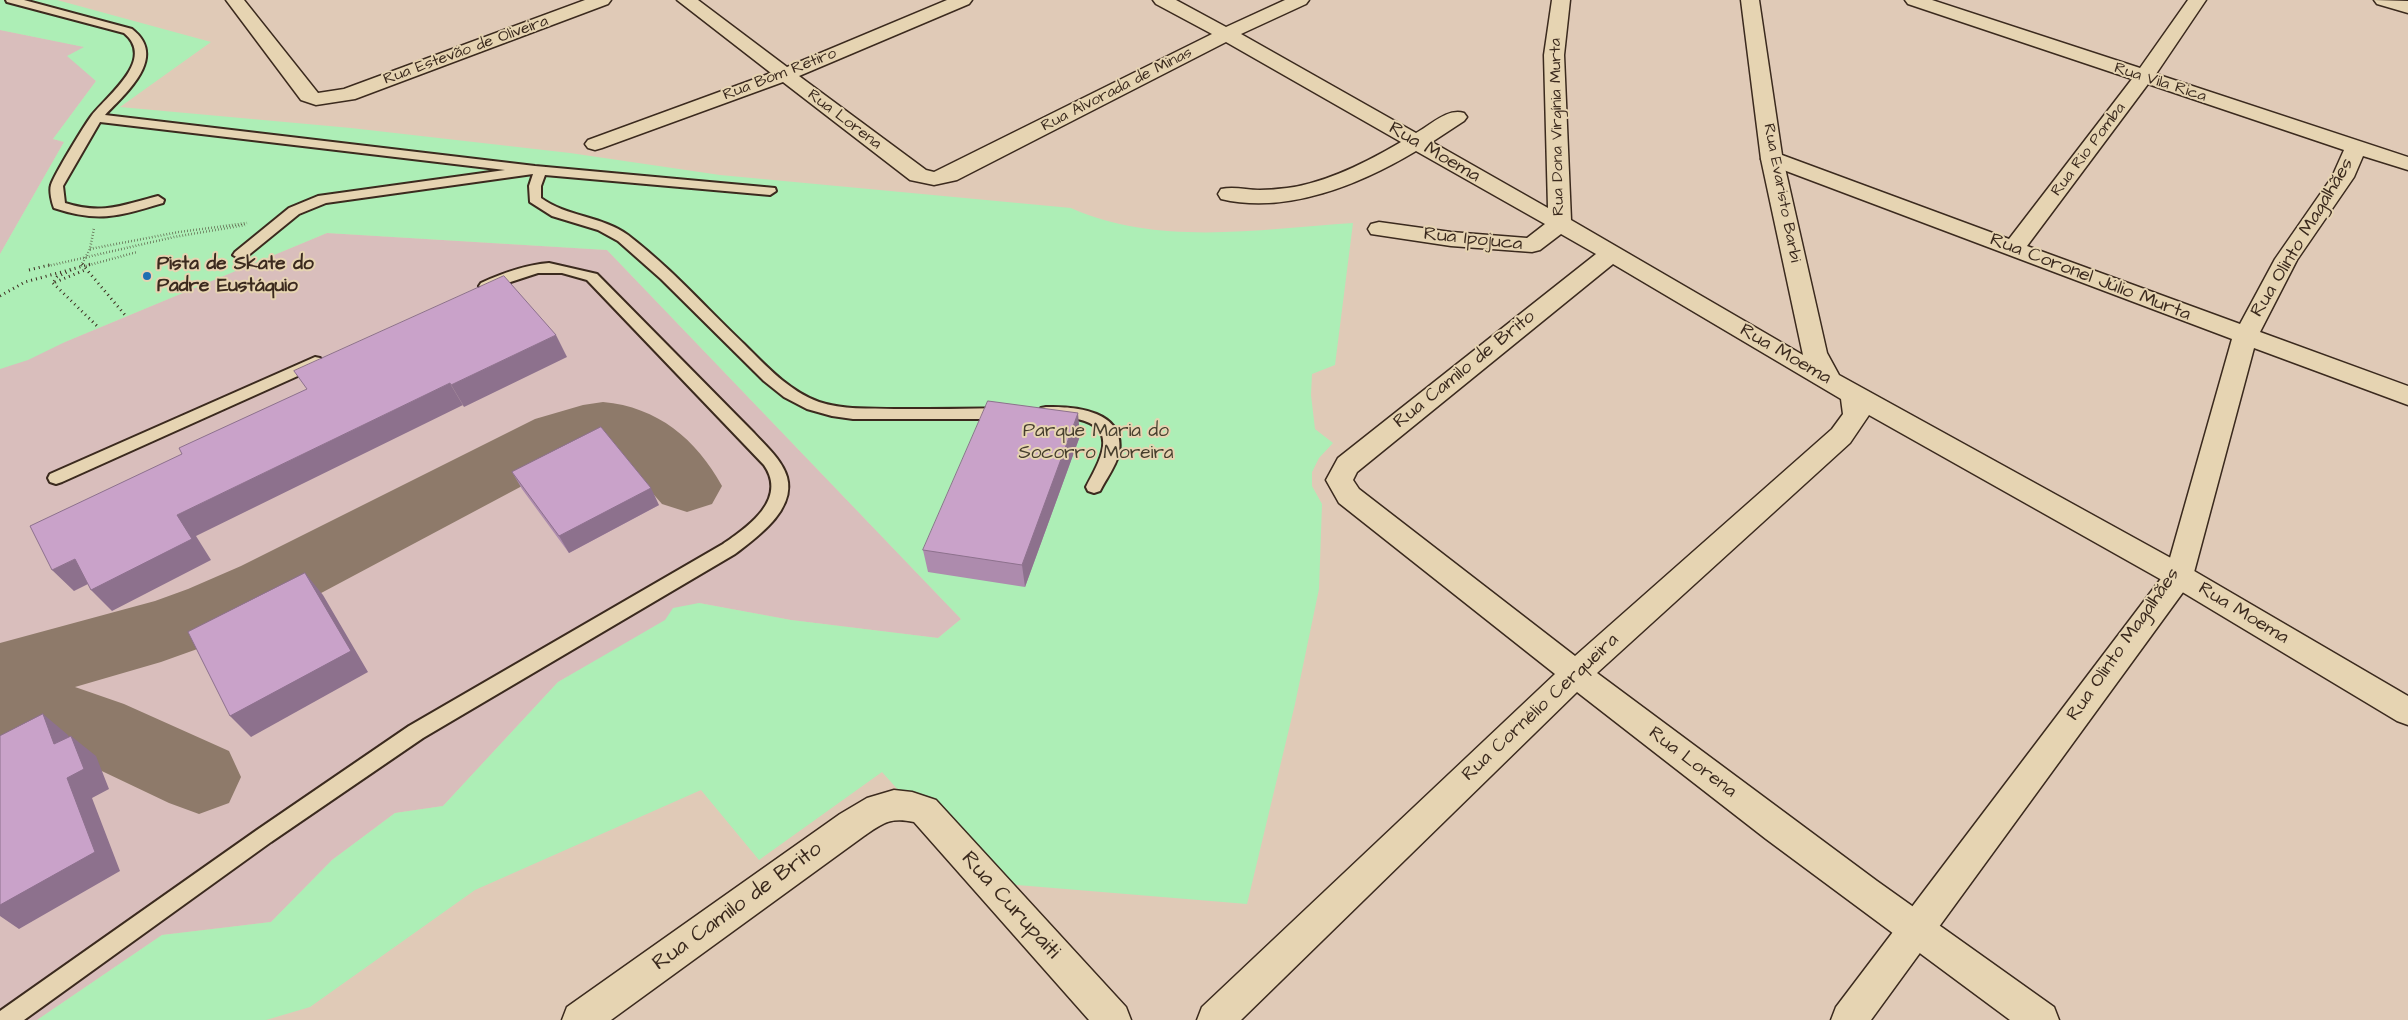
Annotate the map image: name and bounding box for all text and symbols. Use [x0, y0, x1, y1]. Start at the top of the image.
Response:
street label: Rua Estevão de Oliveira [381, 12, 551, 90]
street label: Rua Dona Virgínia Murta [1547, 38, 1569, 216]
street label: Rua Alvorada de Minas [1038, 44, 1196, 136]
street label: Rua Bom Retiro [721, 45, 839, 105]
street label: Rua Vila Rica [2112, 59, 2208, 107]
street label: Rua Lorena [803, 86, 885, 154]
street label: Rua Rio Pomba [2048, 99, 2130, 201]
street label: Rua Moema [1384, 118, 1484, 188]
street label: Rua Evaristo Barbi [1758, 122, 1804, 264]
street label: Rua Olinto Magalhães [2247, 154, 2359, 322]
street label: Rua Ipojuca [1422, 223, 1524, 257]
street label: Rua Coronel Júlio Murta [1986, 229, 2194, 327]
place label: Pista de Skate do Padre Eustáquio [157, 254, 314, 298]
marker: Pista de Skate do Padre Eustáquio [141, 270, 153, 282]
street label: Rua Camilo de Brito [1390, 306, 1540, 434]
street label: Rua Moema [1735, 320, 1835, 390]
park label: Parque Maria do Socorro Moreira [1018, 421, 1174, 465]
street label: Rua Olinto Magalhães [2063, 564, 2185, 726]
street label: Rua Moema [2194, 578, 2292, 650]
street label: Rua Cornélio Cerqueira [1458, 629, 1624, 787]
street label: Rua Lorena [1644, 723, 1740, 803]
street label: Rua Camilo de Brito [648, 837, 828, 977]
street label: Rua Curupaiti [955, 847, 1065, 965]

